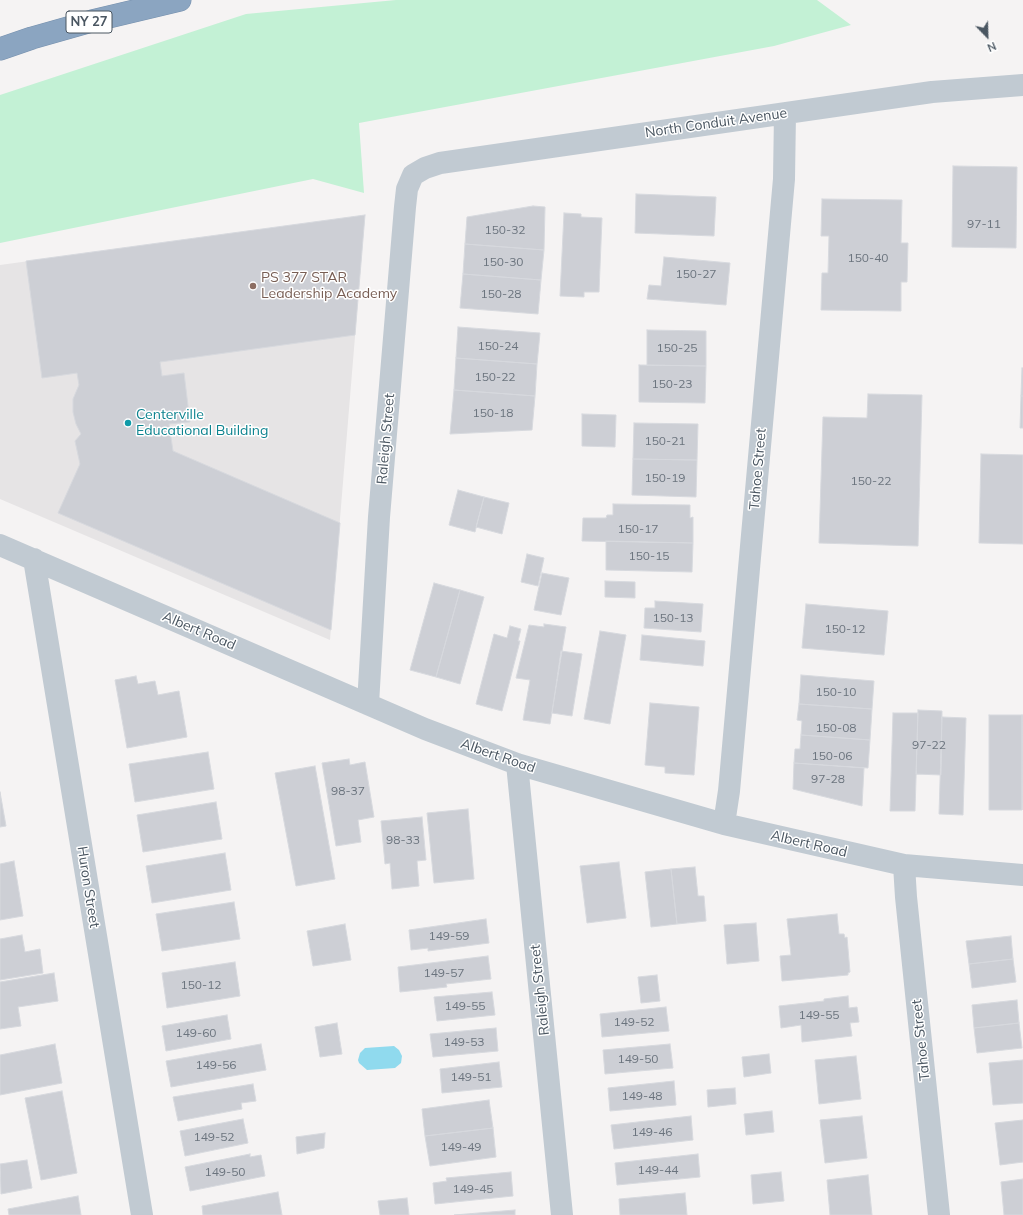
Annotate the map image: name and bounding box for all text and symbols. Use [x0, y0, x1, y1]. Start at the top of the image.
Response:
road number: NY 27 [66, 11, 112, 33]
north arrow [967, 16, 1007, 56]
text: N [985, 39, 998, 55]
street label: North Conduit Avenue [644, 105, 788, 141]
house number: 97-11 [967, 217, 1001, 231]
house number: 150-32 [484, 223, 526, 237]
house number: 150-40 [847, 251, 889, 265]
house number: 150-30 [482, 255, 524, 269]
house number: 150-27 [675, 267, 717, 281]
place label: PS 377 STAR Leadership Academy [261, 270, 397, 302]
marker: PS 377 STAR Leadership Academy [248, 281, 258, 291]
house number: 150-28 [480, 287, 522, 301]
house number: 150-24 [477, 339, 519, 353]
house number: 150-25 [656, 341, 698, 355]
house number: 150-22 [474, 370, 516, 384]
house number: 150-23 [651, 377, 693, 391]
street label: Raleigh Street [374, 393, 398, 485]
house number: 150-18 [472, 406, 514, 420]
place label: Centerville Educational Building [136, 407, 268, 440]
marker: Centerville Educational Building [123, 418, 133, 428]
street label: Tahoe Street [746, 427, 770, 511]
house number: 150-21 [644, 434, 686, 448]
house number: 150-19 [644, 471, 686, 485]
house number: 150-22 [850, 474, 892, 488]
house number: 150-17 [617, 522, 659, 536]
house number: 150-15 [628, 549, 670, 563]
street label: Albert Road [160, 608, 238, 654]
house number: 150-13 [652, 611, 694, 625]
house number: 150-12 [824, 622, 866, 636]
house number: 150-10 [815, 685, 857, 699]
house number: 150-08 [815, 721, 857, 735]
street label: Albert Road [458, 735, 538, 777]
house number: 97-22 [912, 738, 946, 752]
house number: 150-06 [811, 749, 853, 763]
house number: 97-28 [811, 772, 845, 786]
house number: 98-37 [331, 784, 365, 798]
street label: Albert Road [769, 827, 849, 861]
house number: 98-33 [386, 833, 420, 847]
street label: Huron Street [73, 845, 103, 929]
house number: 149-59 [428, 929, 470, 943]
street label: Raleigh Street [527, 944, 553, 1036]
house number: 149-57 [423, 966, 465, 980]
house number: 150-12 [180, 978, 222, 992]
street label: Tahoe Street [908, 998, 934, 1082]
house number: 149-55 [444, 999, 486, 1013]
house number: 149-55 [798, 1008, 840, 1022]
house number: 149-52 [613, 1015, 655, 1029]
house number: 149-60 [175, 1026, 217, 1040]
house number: 149-53 [443, 1035, 485, 1049]
house number: 149-50 [617, 1052, 659, 1066]
house number: 149-56 [195, 1058, 237, 1072]
house number: 149-51 [450, 1070, 492, 1084]
house number: 149-48 [621, 1089, 663, 1103]
house number: 149-46 [631, 1125, 673, 1139]
house number: 149-52 [193, 1130, 235, 1144]
house number: 149-49 [440, 1140, 482, 1154]
house number: 149-44 [637, 1163, 679, 1177]
house number: 149-50 [204, 1165, 246, 1179]
house number: 149-45 [452, 1182, 494, 1196]

